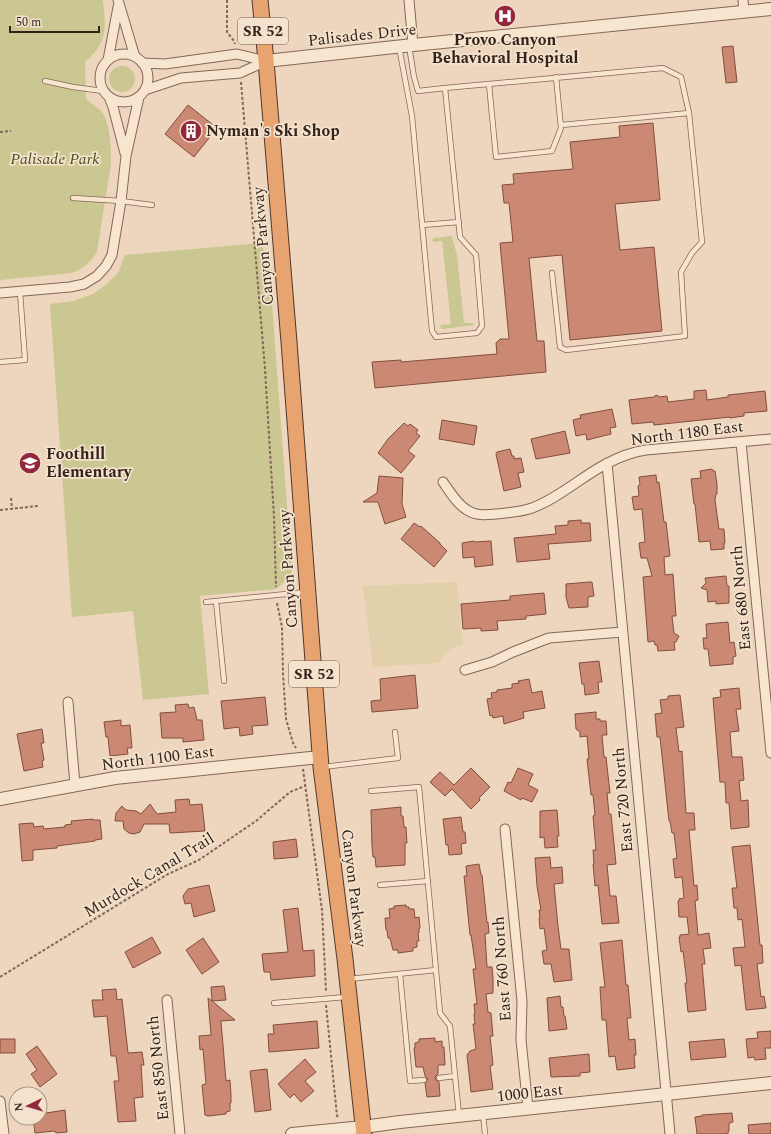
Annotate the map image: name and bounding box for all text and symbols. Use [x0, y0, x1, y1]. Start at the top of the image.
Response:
hospital icon: Provo Canyon Behavioral Hospital [492, 3, 518, 29]
scale bar [10, 8, 99, 34]
text: 50 m [16, 13, 41, 32]
street label: Palisades Drive [307, 17, 417, 53]
road number: SR 52 [238, 18, 288, 44]
place label: Provo Canyon Behavioral Hospital [431, 28, 579, 70]
building icon: Nyman's Ski Shop [178, 118, 204, 144]
place label: Nyman's Ski Shop [206, 119, 340, 143]
park label: Palisade Park [10, 147, 100, 171]
street label: Canyon Parkway [246, 185, 280, 306]
street label: North 1180 East [629, 414, 745, 452]
place label: Foothill Elementary [46, 442, 133, 484]
school or university icon: Foothill Elementary [17, 450, 43, 476]
street label: Canyon Parkway [272, 508, 304, 629]
street label: East 680 North [724, 544, 758, 652]
road number: SR 52 [289, 661, 339, 687]
street label: North 1100 East [100, 739, 216, 777]
street label: East 720 North [606, 746, 640, 854]
street label: Murdock Canal Trail [79, 826, 219, 924]
street label: Canyon Parkway [335, 828, 373, 950]
street label: East 760 North [486, 916, 518, 1022]
street label: East 850 North [141, 1014, 175, 1122]
street label: 1000 East [496, 1078, 565, 1108]
north arrow [8, 1086, 48, 1126]
text: N [10, 1102, 27, 1112]

